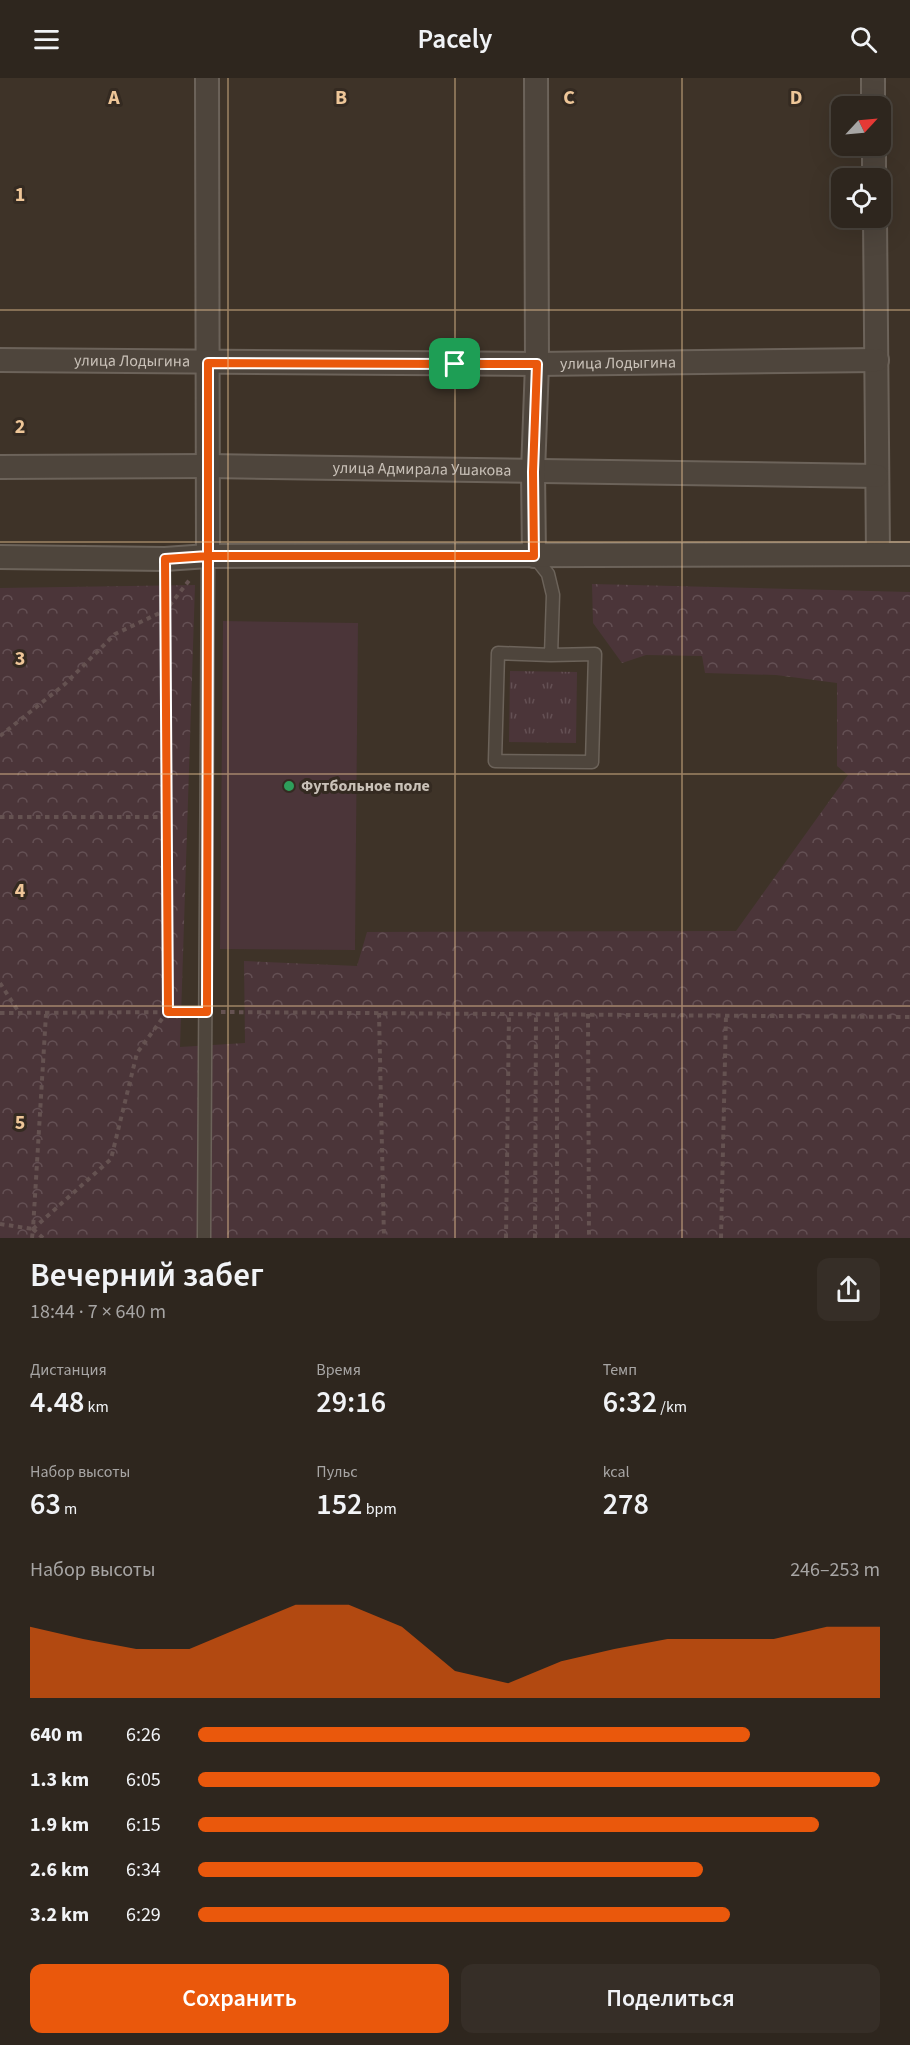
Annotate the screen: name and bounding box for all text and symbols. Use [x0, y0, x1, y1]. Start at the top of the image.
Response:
text: Pacely [418, 20, 492, 59]
icon: menu [30, 23, 63, 56]
icon: search [847, 23, 880, 56]
text: A [107, 84, 120, 112]
text: B [335, 84, 347, 112]
text: C [563, 84, 575, 112]
text: D [790, 84, 802, 112]
north arrow [831, 96, 891, 156]
map controls [831, 96, 891, 228]
button: locate [831, 168, 891, 228]
text: 1 [15, 181, 25, 209]
pin [429, 338, 480, 389]
icon: arrive [438, 347, 471, 380]
street label: улица Лодыгина [74, 350, 190, 372]
street label: улица Лодыгина [560, 351, 676, 375]
text: 2 [15, 413, 25, 441]
street label: улица Адмирала Ушакова [332, 457, 512, 482]
text: 3 [15, 645, 25, 673]
place label: Футбольное поле [301, 775, 430, 797]
marker: Футбольное поле [282, 779, 296, 793]
text: 4 [15, 877, 26, 905]
text: 5 [15, 1109, 25, 1137]
text: Вечерний забег [30, 1252, 264, 1299]
button: share [817, 1258, 880, 1321]
text: 18:44 · 7 × 640 m [30, 1298, 166, 1326]
text: Дистанция [30, 1359, 107, 1381]
text: Время [316, 1359, 361, 1381]
text: Темп [603, 1359, 637, 1381]
text: 4.48 [30, 1381, 84, 1424]
text: 29:16 [316, 1381, 386, 1424]
text: 6:32 [603, 1381, 657, 1424]
text: km [84, 1396, 109, 1418]
text: /km [657, 1396, 687, 1418]
text: Набор высоты [30, 1461, 130, 1483]
text: Пульс [316, 1461, 358, 1483]
text: kcal [603, 1461, 630, 1483]
text: 63 [30, 1483, 61, 1526]
text: 152 [316, 1483, 363, 1526]
text: 278 [603, 1483, 649, 1526]
text: m [61, 1498, 77, 1520]
text: bpm [363, 1498, 397, 1520]
text: Набор высоты [30, 1556, 155, 1584]
text: 246–253 m [790, 1556, 880, 1584]
text: 640 m [30, 1721, 83, 1749]
text: 6:26 [126, 1721, 161, 1749]
text: 1.3 km [30, 1766, 89, 1794]
text: 6:05 [126, 1766, 161, 1794]
text: 1.9 km [30, 1811, 89, 1839]
text: 6:15 [126, 1811, 161, 1839]
text: 2.6 km [30, 1856, 89, 1884]
text: 6:34 [126, 1856, 161, 1884]
text: 3.2 km [30, 1901, 89, 1929]
text: 6:29 [126, 1901, 161, 1929]
button: Сохранить [30, 1964, 449, 2033]
button: Поделиться [461, 1964, 880, 2033]

